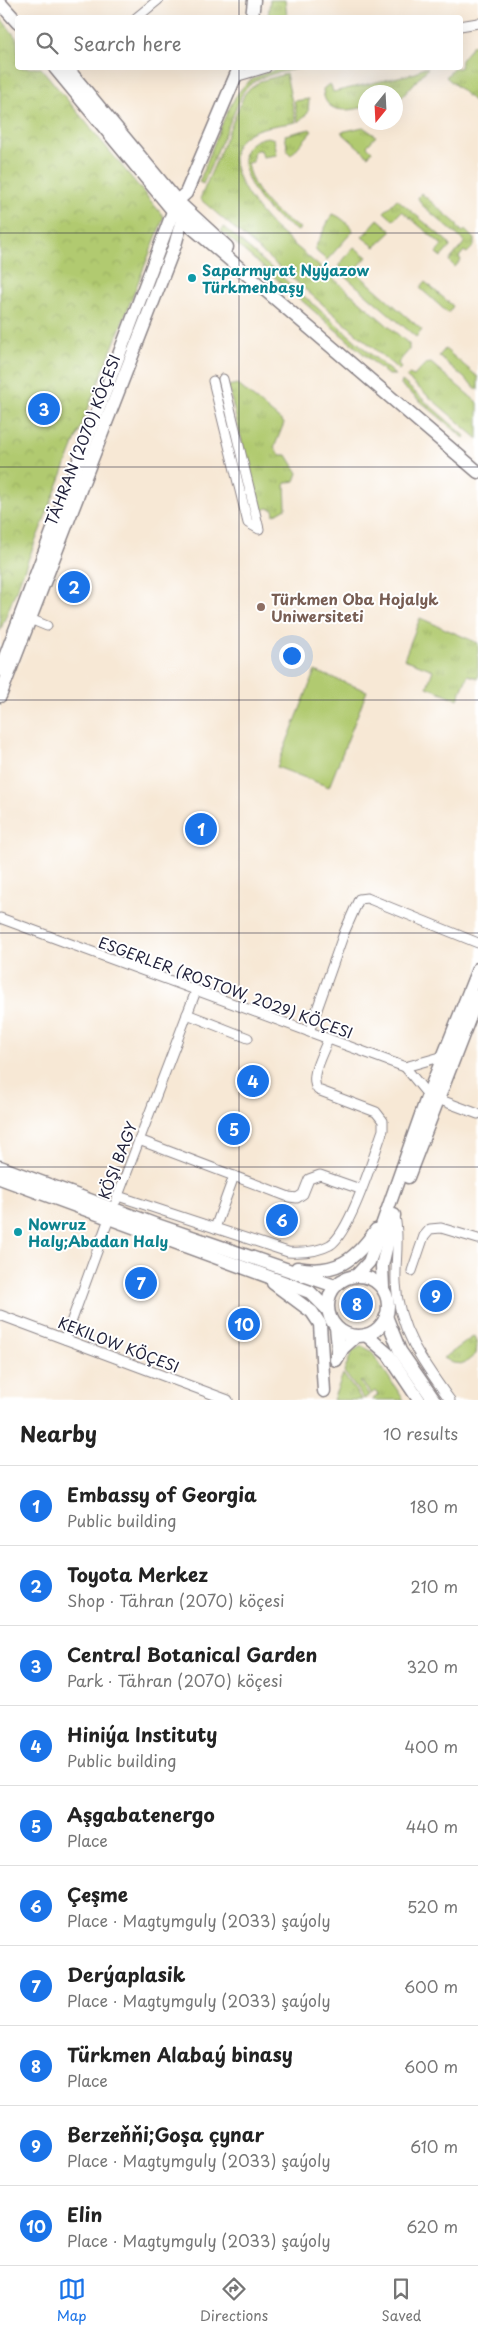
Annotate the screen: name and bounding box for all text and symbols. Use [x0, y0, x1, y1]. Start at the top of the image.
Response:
search box [15, 15, 463, 70]
icon: search [33, 29, 61, 57]
text: Search here [73, 29, 182, 57]
north arrow [358, 85, 403, 130]
place label: Saparmyrat Nyýazow Türkmenbaşy [202, 258, 369, 298]
marker: Saparmyrat Nyýazow Türkmenbaşy [186, 272, 198, 284]
street label: TÄHRAN (2070) KÖÇESI [39, 351, 125, 529]
pin: 3 [28, 390, 60, 428]
pin: 2 [58, 568, 90, 606]
place label: Türkmen Oba Hojalyk Uniwersiteti [271, 587, 439, 627]
marker: Türkmen Oba Hojalyk Uniwersiteti [255, 601, 267, 613]
your location [279, 643, 305, 669]
pin: 1 [185, 810, 217, 848]
street label: ESGERLER (ROSTOW, 2029) KÖÇESI [95, 930, 357, 1044]
pin: 4 [237, 1062, 269, 1100]
pin: 5 [218, 1110, 250, 1148]
street label: KÖŞI BAGY [92, 1117, 142, 1202]
pin: 6 [266, 1201, 298, 1239]
place label: Nowruz Haly;Abadan Haly [28, 1212, 168, 1252]
marker: Nowruz Haly;Abadan Haly [12, 1226, 24, 1238]
pin: 7 [125, 1264, 157, 1302]
pin: 9 [420, 1277, 452, 1315]
pin: 8 [341, 1285, 373, 1323]
pin: 10 [228, 1305, 260, 1343]
street label: KEKILOW KÖÇESI [55, 1310, 183, 1378]
text: Nearby [20, 1417, 97, 1449]
text: 10 results [383, 1421, 458, 1445]
text: Embassy of Georgia [67, 1480, 257, 1508]
text: 1 [32, 1494, 40, 1518]
text: 180 m [410, 1494, 458, 1518]
text: Public building [67, 1508, 177, 1532]
text: Toyota Merkez [67, 1560, 208, 1588]
text: 2 [30, 1574, 42, 1598]
text: 210 m [410, 1574, 458, 1598]
text: Shop · Tähran (2070) köçesi [67, 1588, 285, 1612]
text: Central Botanical Garden [67, 1640, 317, 1668]
text: 3 [31, 1654, 41, 1678]
text: 320 m [407, 1654, 458, 1678]
text: Park · Tähran (2070) köçesi [67, 1668, 283, 1692]
text: Hiniýa Instituty [67, 1720, 217, 1748]
text: 4 [31, 1734, 41, 1758]
text: 400 m [405, 1734, 458, 1758]
text: Public building [67, 1748, 177, 1772]
text: Aşgabatenergo [67, 1800, 215, 1828]
text: 5 [31, 1814, 41, 1838]
text: 440 m [406, 1814, 458, 1838]
text: Place [67, 1828, 108, 1852]
text: Çeşme [67, 1880, 128, 1908]
text: 6 [30, 1894, 42, 1918]
text: 520 m [407, 1894, 458, 1918]
text: Place · Magtymguly (2033) şaýoly [67, 1908, 330, 1932]
text: Derýaplasik [67, 1960, 185, 1988]
text: 7 [31, 1974, 41, 1998]
text: 600 m [404, 1974, 458, 1998]
text: Place · Magtymguly (2033) şaýoly [67, 1988, 330, 2012]
text: Türkmen Alabaý binasy [67, 2040, 293, 2068]
text: 8 [31, 2054, 41, 2078]
text: 600 m [404, 2054, 458, 2078]
text: Place [67, 2068, 108, 2092]
text: Berzeňňi;Goşa çynar [67, 2120, 264, 2148]
text: 9 [31, 2134, 41, 2158]
text: 610 m [410, 2134, 458, 2158]
text: Place · Magtymguly (2033) şaýoly [67, 2148, 330, 2172]
text: Elin [67, 2200, 102, 2228]
text: 10 [26, 2214, 46, 2238]
text: 620 m [406, 2214, 458, 2238]
text: Place · Magtymguly (2033) şaýoly [67, 2228, 330, 2252]
tab: Map [57, 2275, 87, 2326]
tab: Directions [200, 2275, 268, 2326]
tab: Saved [382, 2275, 421, 2326]

